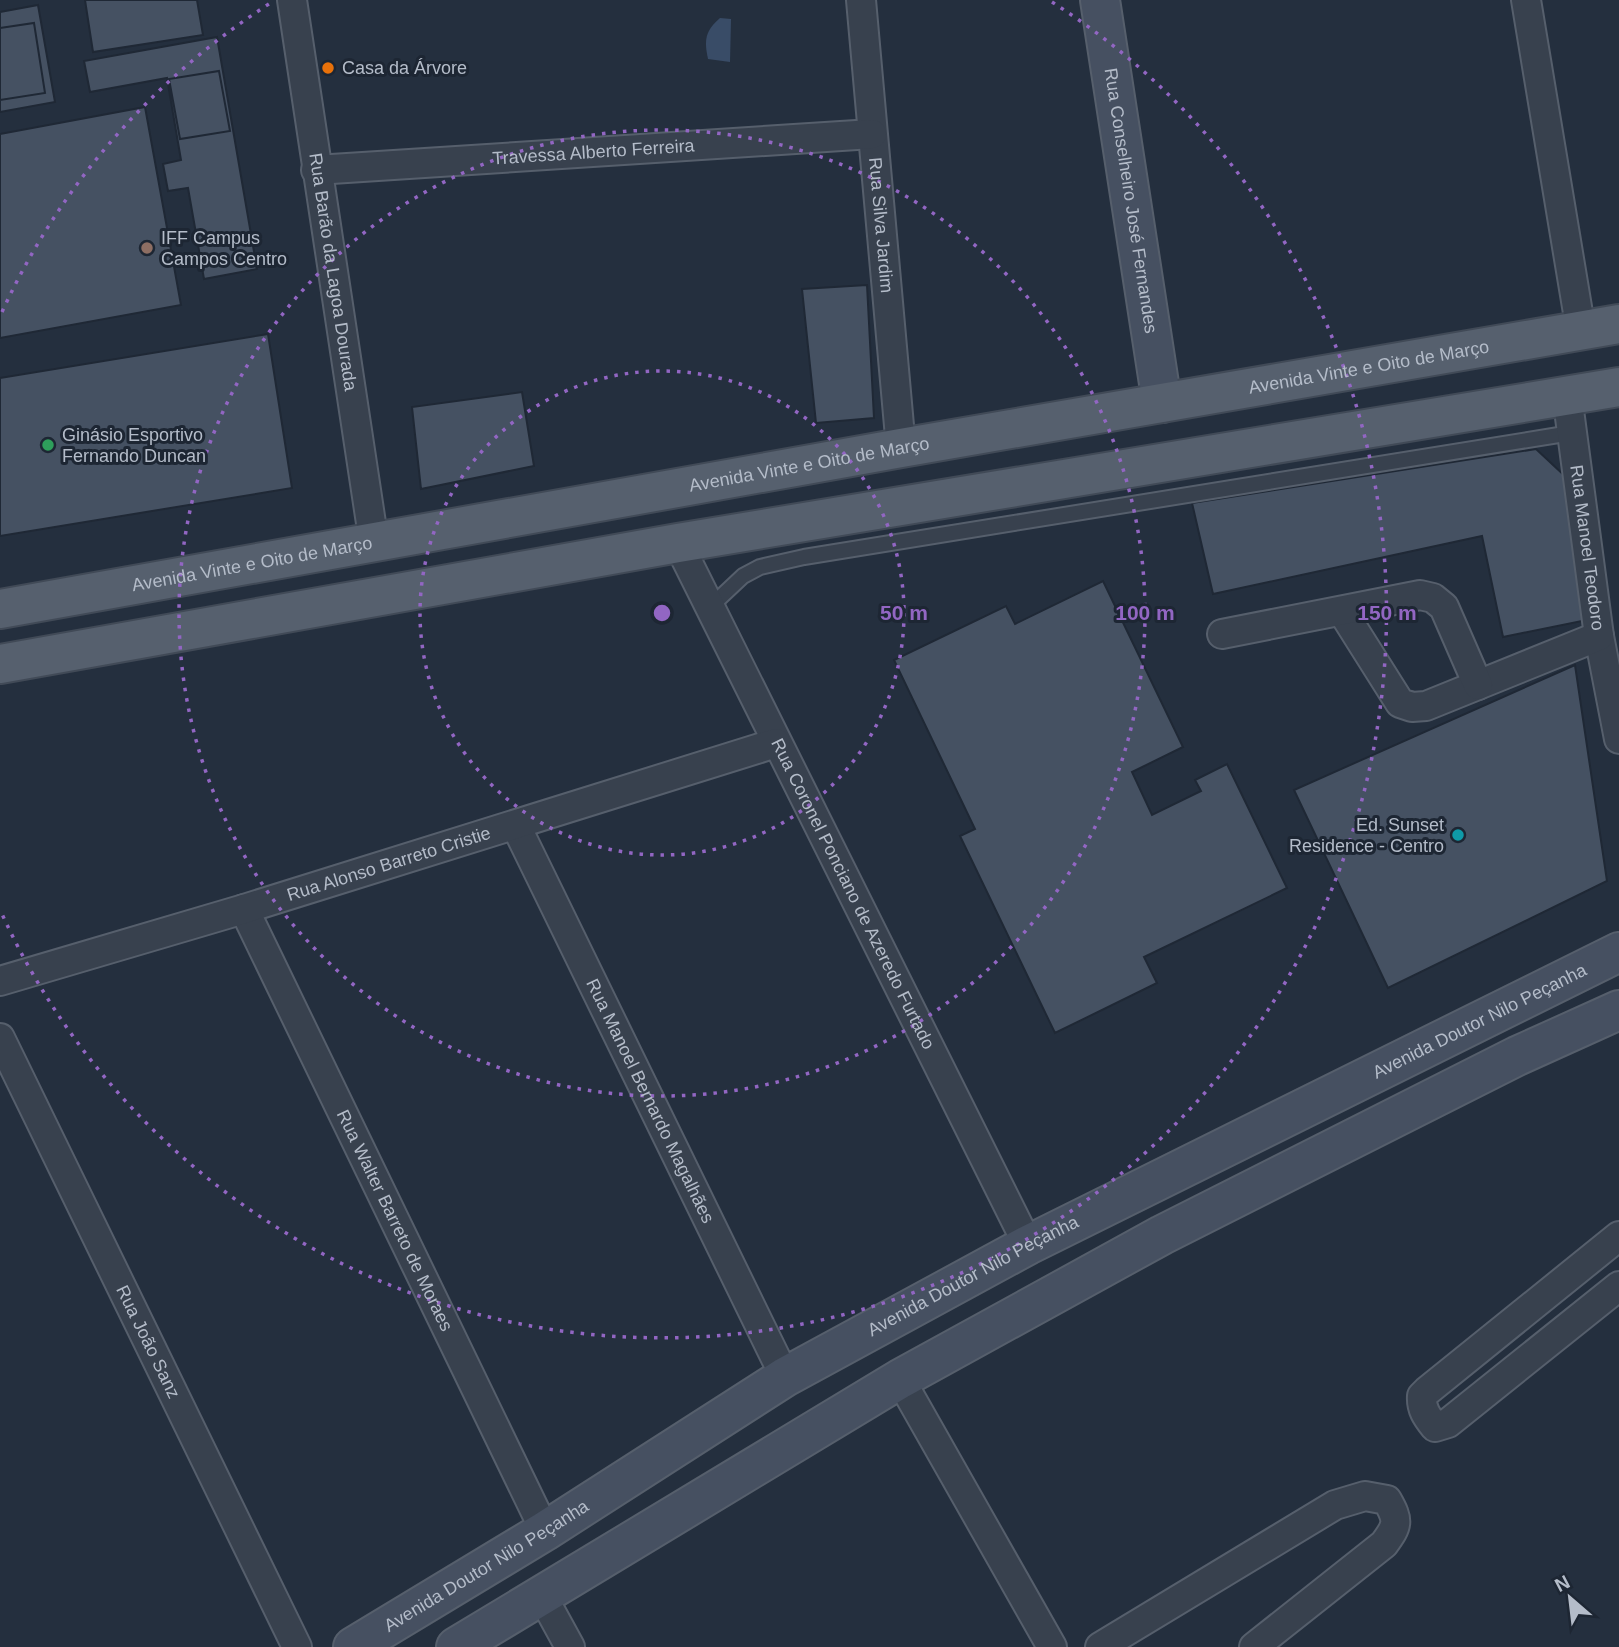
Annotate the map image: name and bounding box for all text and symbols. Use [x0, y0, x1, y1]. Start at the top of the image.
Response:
place label: Casa da Árvore [342, 58, 467, 78]
marker: Casa da Árvore [320, 60, 336, 76]
street label: Rua Conselheiro José Fernandes [1101, 67, 1161, 335]
street label: Travessa Alberto Ferreira [492, 135, 696, 169]
street label: Rua Barão da Lagoa Dourada [305, 152, 361, 393]
street label: Rua Silva Jardim [865, 156, 897, 294]
place label: IFF Campus Campos Centro [161, 228, 287, 269]
marker: IFF Campus Campos Centro [139, 240, 155, 256]
street label: Avenida Vinte e Oito de Março [1247, 337, 1491, 398]
place label: Ginásio Esportivo Fernando Duncan [62, 425, 206, 466]
street label: Avenida Vinte e Oito de Março [687, 433, 931, 496]
marker: Ginásio Esportivo Fernando Duncan [40, 437, 56, 453]
street label: Rua Manoel Teodoro [1566, 464, 1608, 632]
street label: Avenida Vinte e Oito de Março [130, 533, 374, 595]
centre of rings [650, 601, 674, 625]
text: 50 m [880, 601, 928, 624]
text: 100 m [1115, 601, 1175, 624]
text: 150 m [1357, 601, 1417, 624]
street label: Rua Coronel Ponciano de Azeredo Furtado [767, 735, 939, 1052]
place label: Ed. Sunset Residence - Centro [1289, 815, 1444, 856]
street label: Rua Alonso Barreto Cristie [284, 823, 493, 905]
marker: Ed. Sunset Residence - Centro [1450, 827, 1466, 843]
street label: Avenida Doutor Nilo Peçanha [1369, 959, 1591, 1083]
street label: Rua Manoel Bernardo Magalhães [582, 976, 718, 1226]
street label: Rua Walter Barreto de Moraes [333, 1106, 457, 1334]
street label: Avenida Doutor Nilo Peçanha [864, 1211, 1083, 1340]
street label: Rua João Sanz [112, 1282, 184, 1402]
street label: Avenida Doutor Nilo Peçanha [380, 1495, 593, 1636]
north arrow [1535, 1563, 1605, 1633]
text: N [1551, 1571, 1573, 1596]

